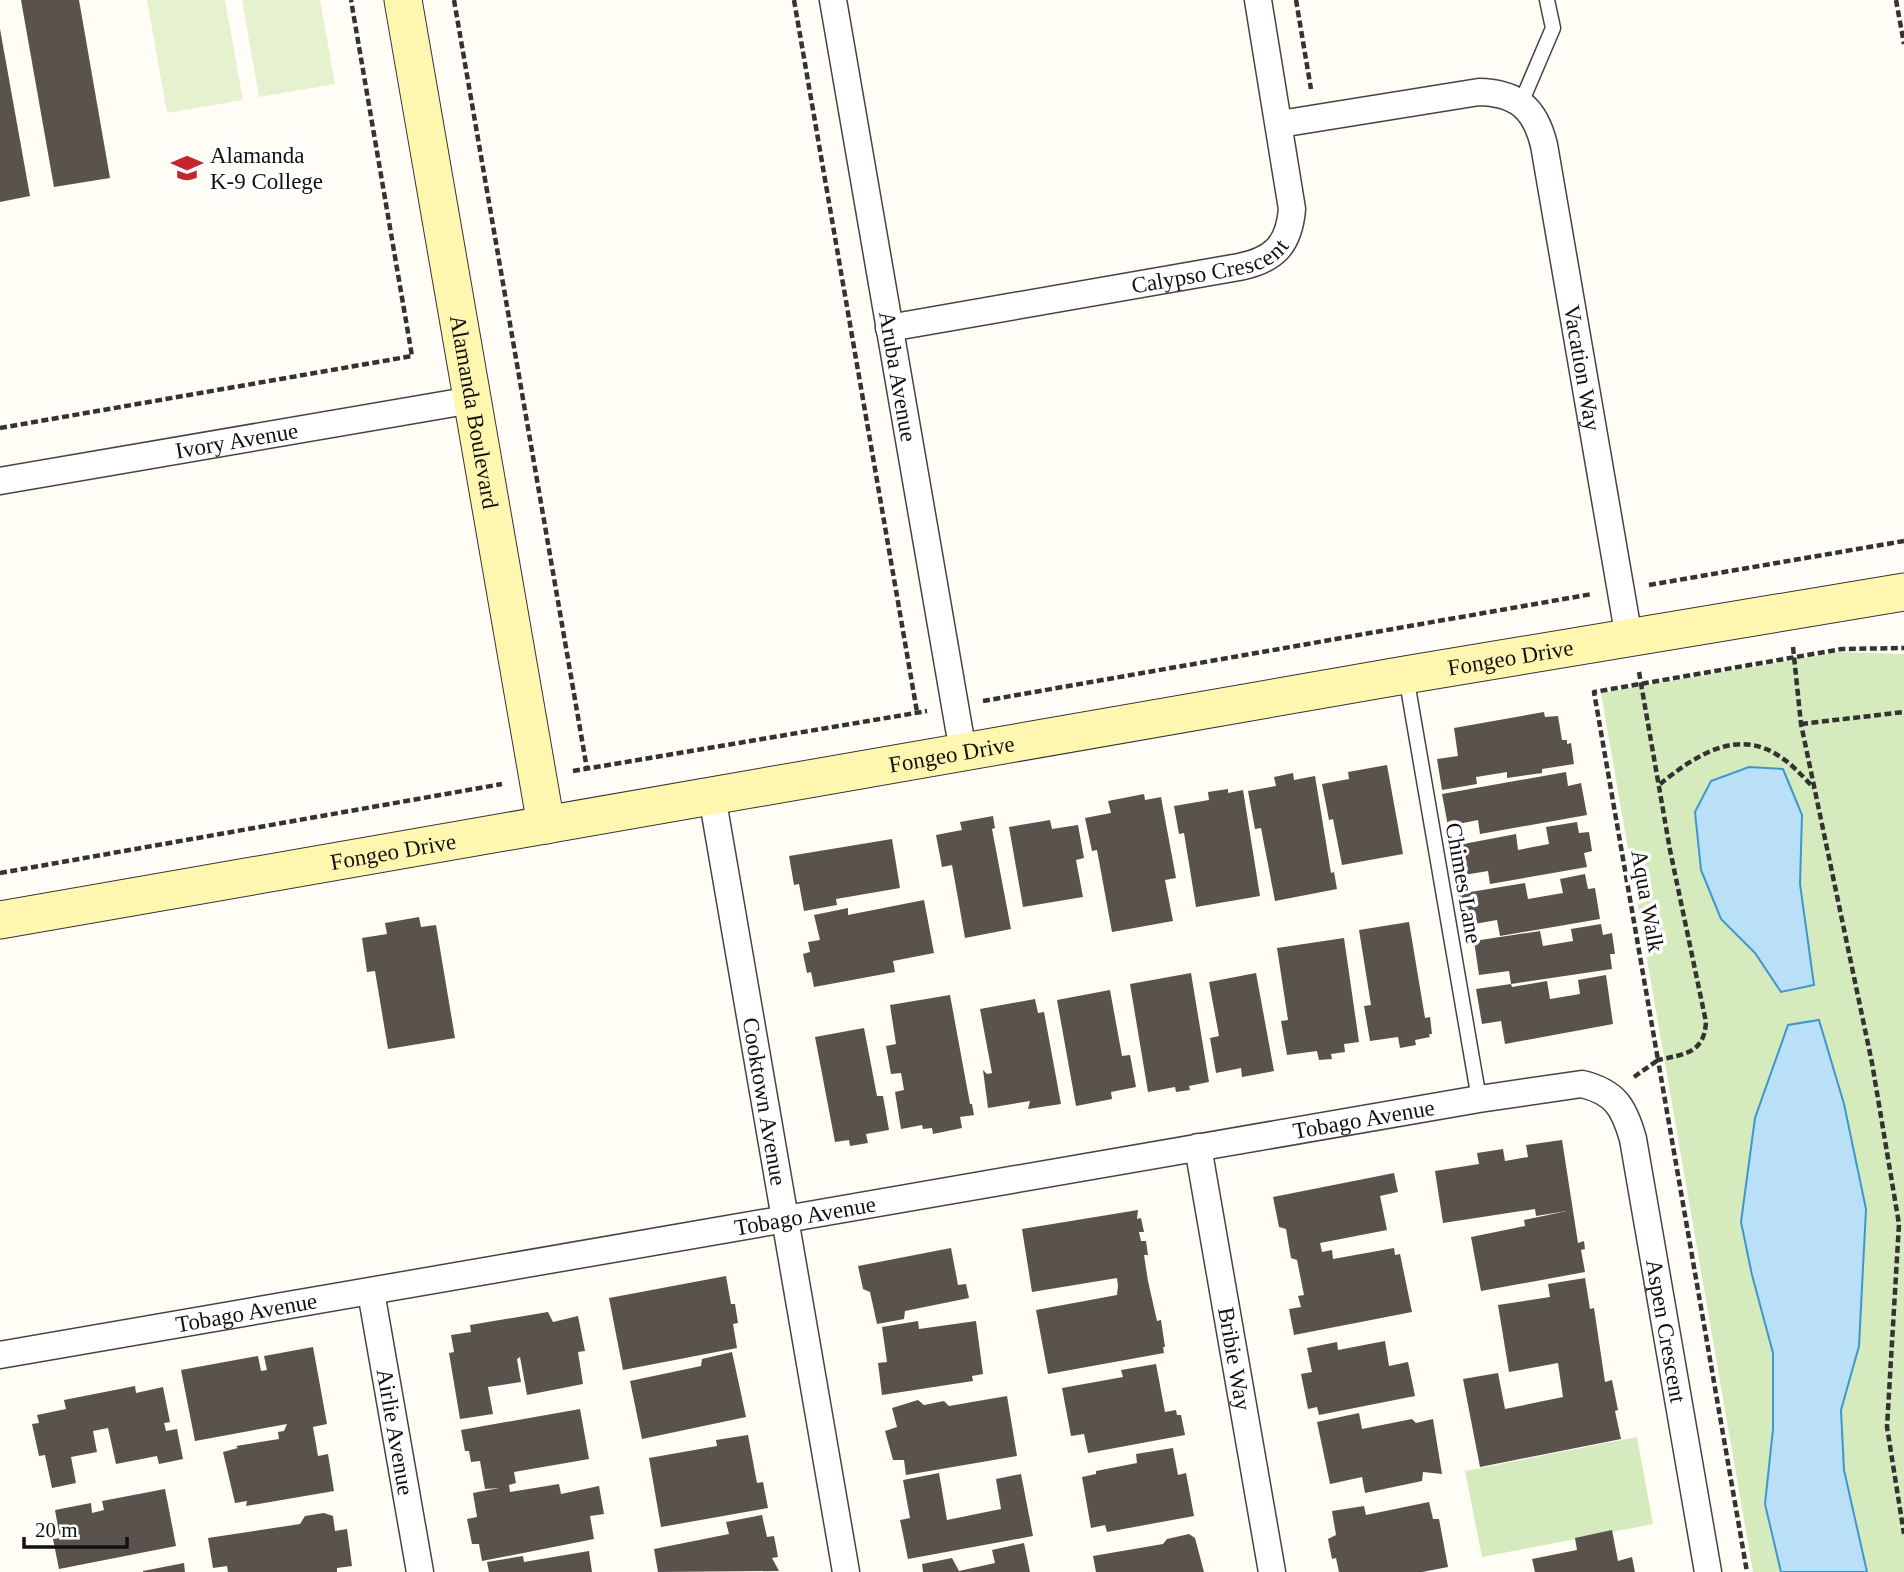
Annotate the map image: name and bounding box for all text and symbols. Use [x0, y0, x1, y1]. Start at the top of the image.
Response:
place label: Alamanda K-9 College [210, 143, 323, 194]
school or university icon: Alamanda K-9 College [170, 151, 204, 185]
street label: Calypso Crescent [1129, 234, 1294, 299]
street label: Vacation Way [1559, 303, 1605, 433]
street label: Aruba Avenue [874, 309, 921, 444]
street label: Alamanda Boulevard [445, 313, 503, 511]
street label: Ivory Avenue [173, 418, 300, 464]
street label: Fongeo Drive [1446, 635, 1575, 681]
street label: Fongeo Drive [887, 731, 1017, 778]
street label: Chimes Lane [1441, 821, 1486, 945]
street label: Fongeo Drive [328, 829, 458, 875]
street label: Aqua Walk [1626, 848, 1669, 955]
street label: Cooktown Avenue [737, 1016, 791, 1188]
street label: Tobago Avenue [1291, 1095, 1436, 1144]
street label: Tobago Avenue [733, 1192, 878, 1241]
street label: Aspen Crescent [1641, 1257, 1691, 1405]
street label: Tobago Avenue [174, 1288, 319, 1337]
street label: Bribie Way [1213, 1305, 1256, 1413]
street label: Airlie Avenue [372, 1367, 418, 1497]
scale bar [24, 1506, 128, 1550]
text: 20 m [35, 1518, 78, 1542]

